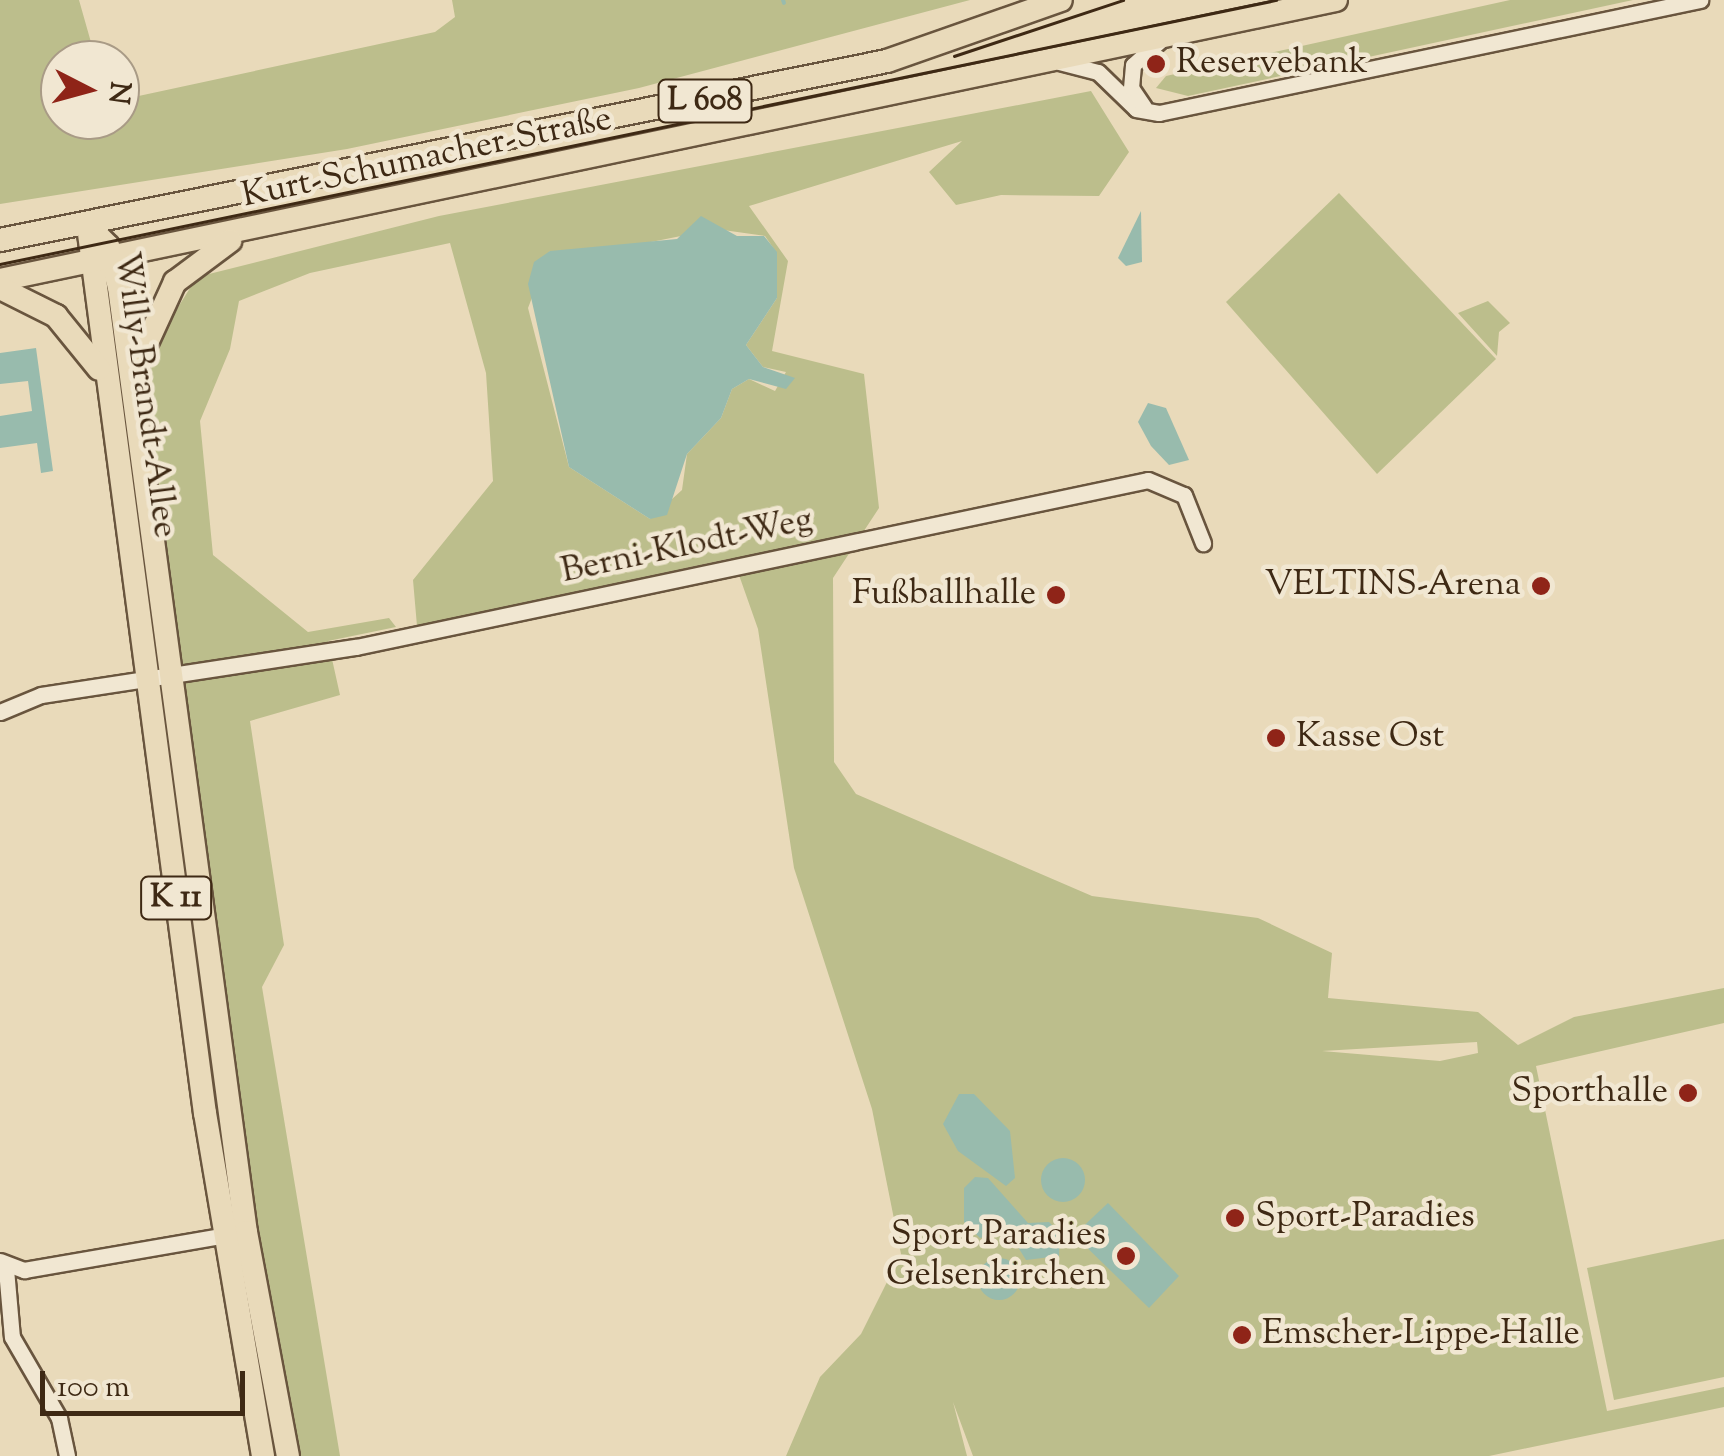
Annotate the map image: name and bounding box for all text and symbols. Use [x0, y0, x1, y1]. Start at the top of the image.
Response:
north arrow [40, 40, 140, 140]
place label: Reservebank [1176, 43, 1368, 85]
marker: Reservebank [1145, 53, 1167, 75]
road number: L 608 [658, 74, 752, 128]
text: N [97, 80, 139, 106]
street label: Kurt-Schumacher-Straße [238, 99, 616, 219]
street label: Willy-Brandt-Allee [103, 249, 185, 541]
street label: Berni-Klodt-Weg [558, 500, 816, 594]
place label: VELTINS-Arena [1265, 565, 1521, 607]
place label: Fußballhalle [852, 574, 1036, 616]
marker: VELTINS-Arena [1530, 575, 1552, 597]
marker: Fußballhalle [1045, 584, 1067, 606]
place label: Kasse Ost [1296, 717, 1444, 759]
marker: Kasse Ost [1265, 727, 1287, 749]
road number: K 11 [138, 871, 214, 925]
place label: Sporthalle [1511, 1072, 1668, 1114]
marker: Sporthalle [1677, 1082, 1699, 1104]
place label: Sport-Paradies [1255, 1197, 1475, 1239]
marker: Sport-Paradies [1224, 1207, 1246, 1229]
place label: Sport Paradies Gelsenkirchen [886, 1215, 1106, 1297]
marker: Sport Paradies Gelsenkirchen [1115, 1245, 1137, 1267]
place label: Emscher-Lippe-Halle [1262, 1314, 1580, 1356]
marker: Emscher-Lippe-Halle [1231, 1324, 1253, 1346]
scale bar [45, 1351, 250, 1413]
text: 100 m [57, 1367, 130, 1410]

